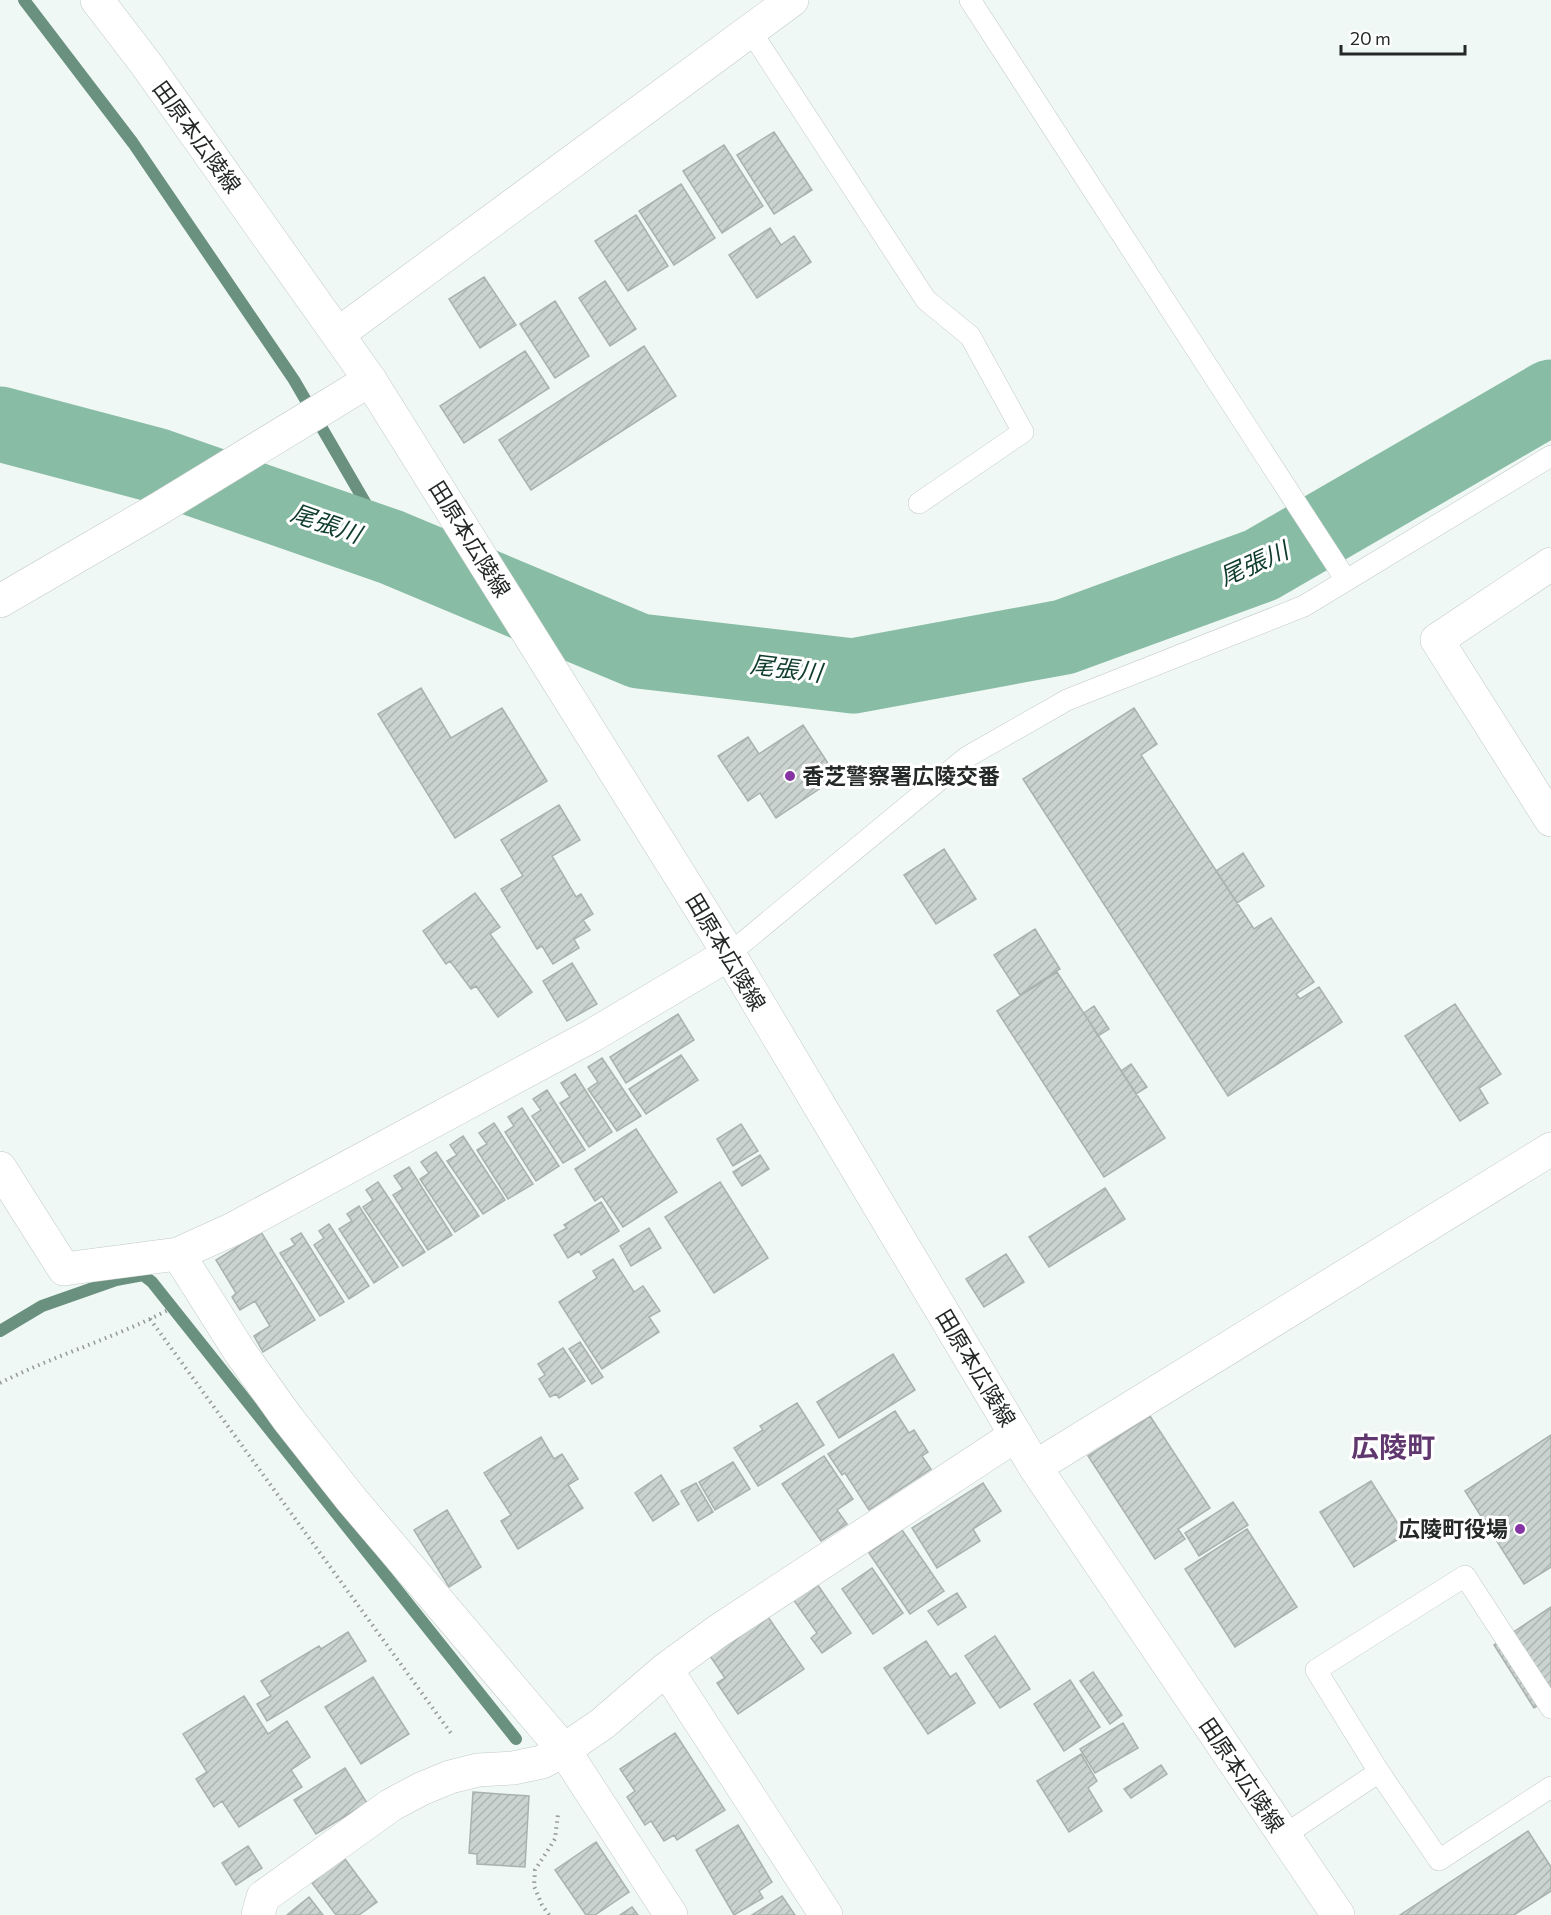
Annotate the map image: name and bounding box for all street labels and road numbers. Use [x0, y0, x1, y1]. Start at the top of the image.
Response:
street label: 田原本広陵線 [148, 75, 247, 198]
street label: 田原本広陵線 [424, 476, 517, 602]
street label: 田原本広陵線 [681, 888, 772, 1015]
street label: 田原本広陵線 [931, 1304, 1022, 1431]
street label: 田原本広陵線 [1194, 1712, 1291, 1837]

